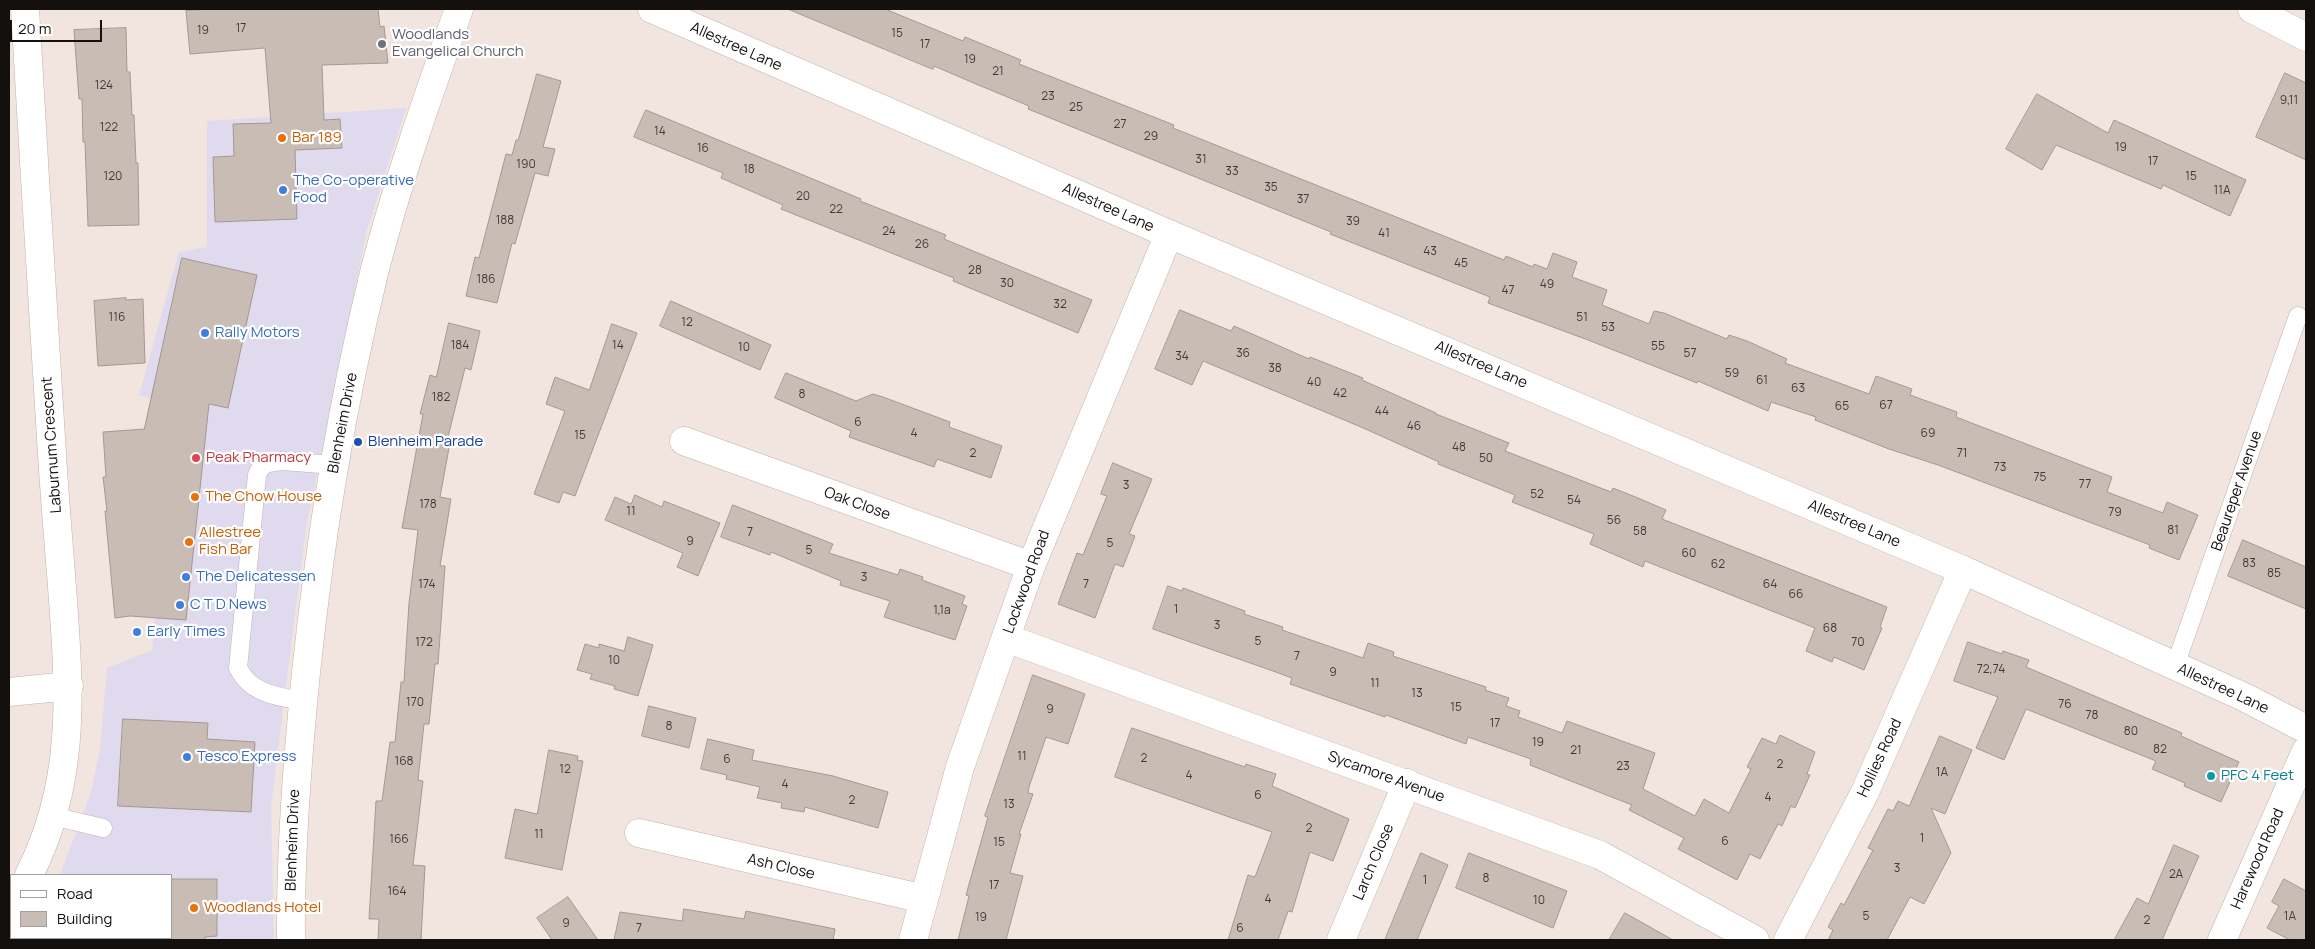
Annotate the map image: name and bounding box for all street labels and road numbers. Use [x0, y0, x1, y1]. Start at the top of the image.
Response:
street label: Allestree Lane [687, 19, 785, 75]
street label: Allestree Lane [1059, 180, 1157, 236]
street label: Allestree Lane [1432, 337, 1530, 393]
street label: Blenheim Drive [324, 371, 362, 475]
street label: Laburnum Crescent [38, 376, 66, 514]
street label: Beaureper Avenue [2208, 428, 2266, 554]
street label: Oak Close [821, 484, 893, 524]
street label: Allestree Lane [1805, 496, 1903, 552]
street label: Lockwood Road [1000, 528, 1054, 636]
street label: Allestree Lane [2175, 660, 2271, 718]
street label: Hollies Road [1854, 716, 1906, 800]
street label: Sycamore Avenue [1325, 747, 1447, 807]
street label: Blenheim Drive [282, 789, 304, 891]
street label: Harewood Road [2228, 806, 2288, 912]
street label: Larch Close [1350, 821, 1398, 903]
street label: Ash Close [745, 850, 817, 884]

